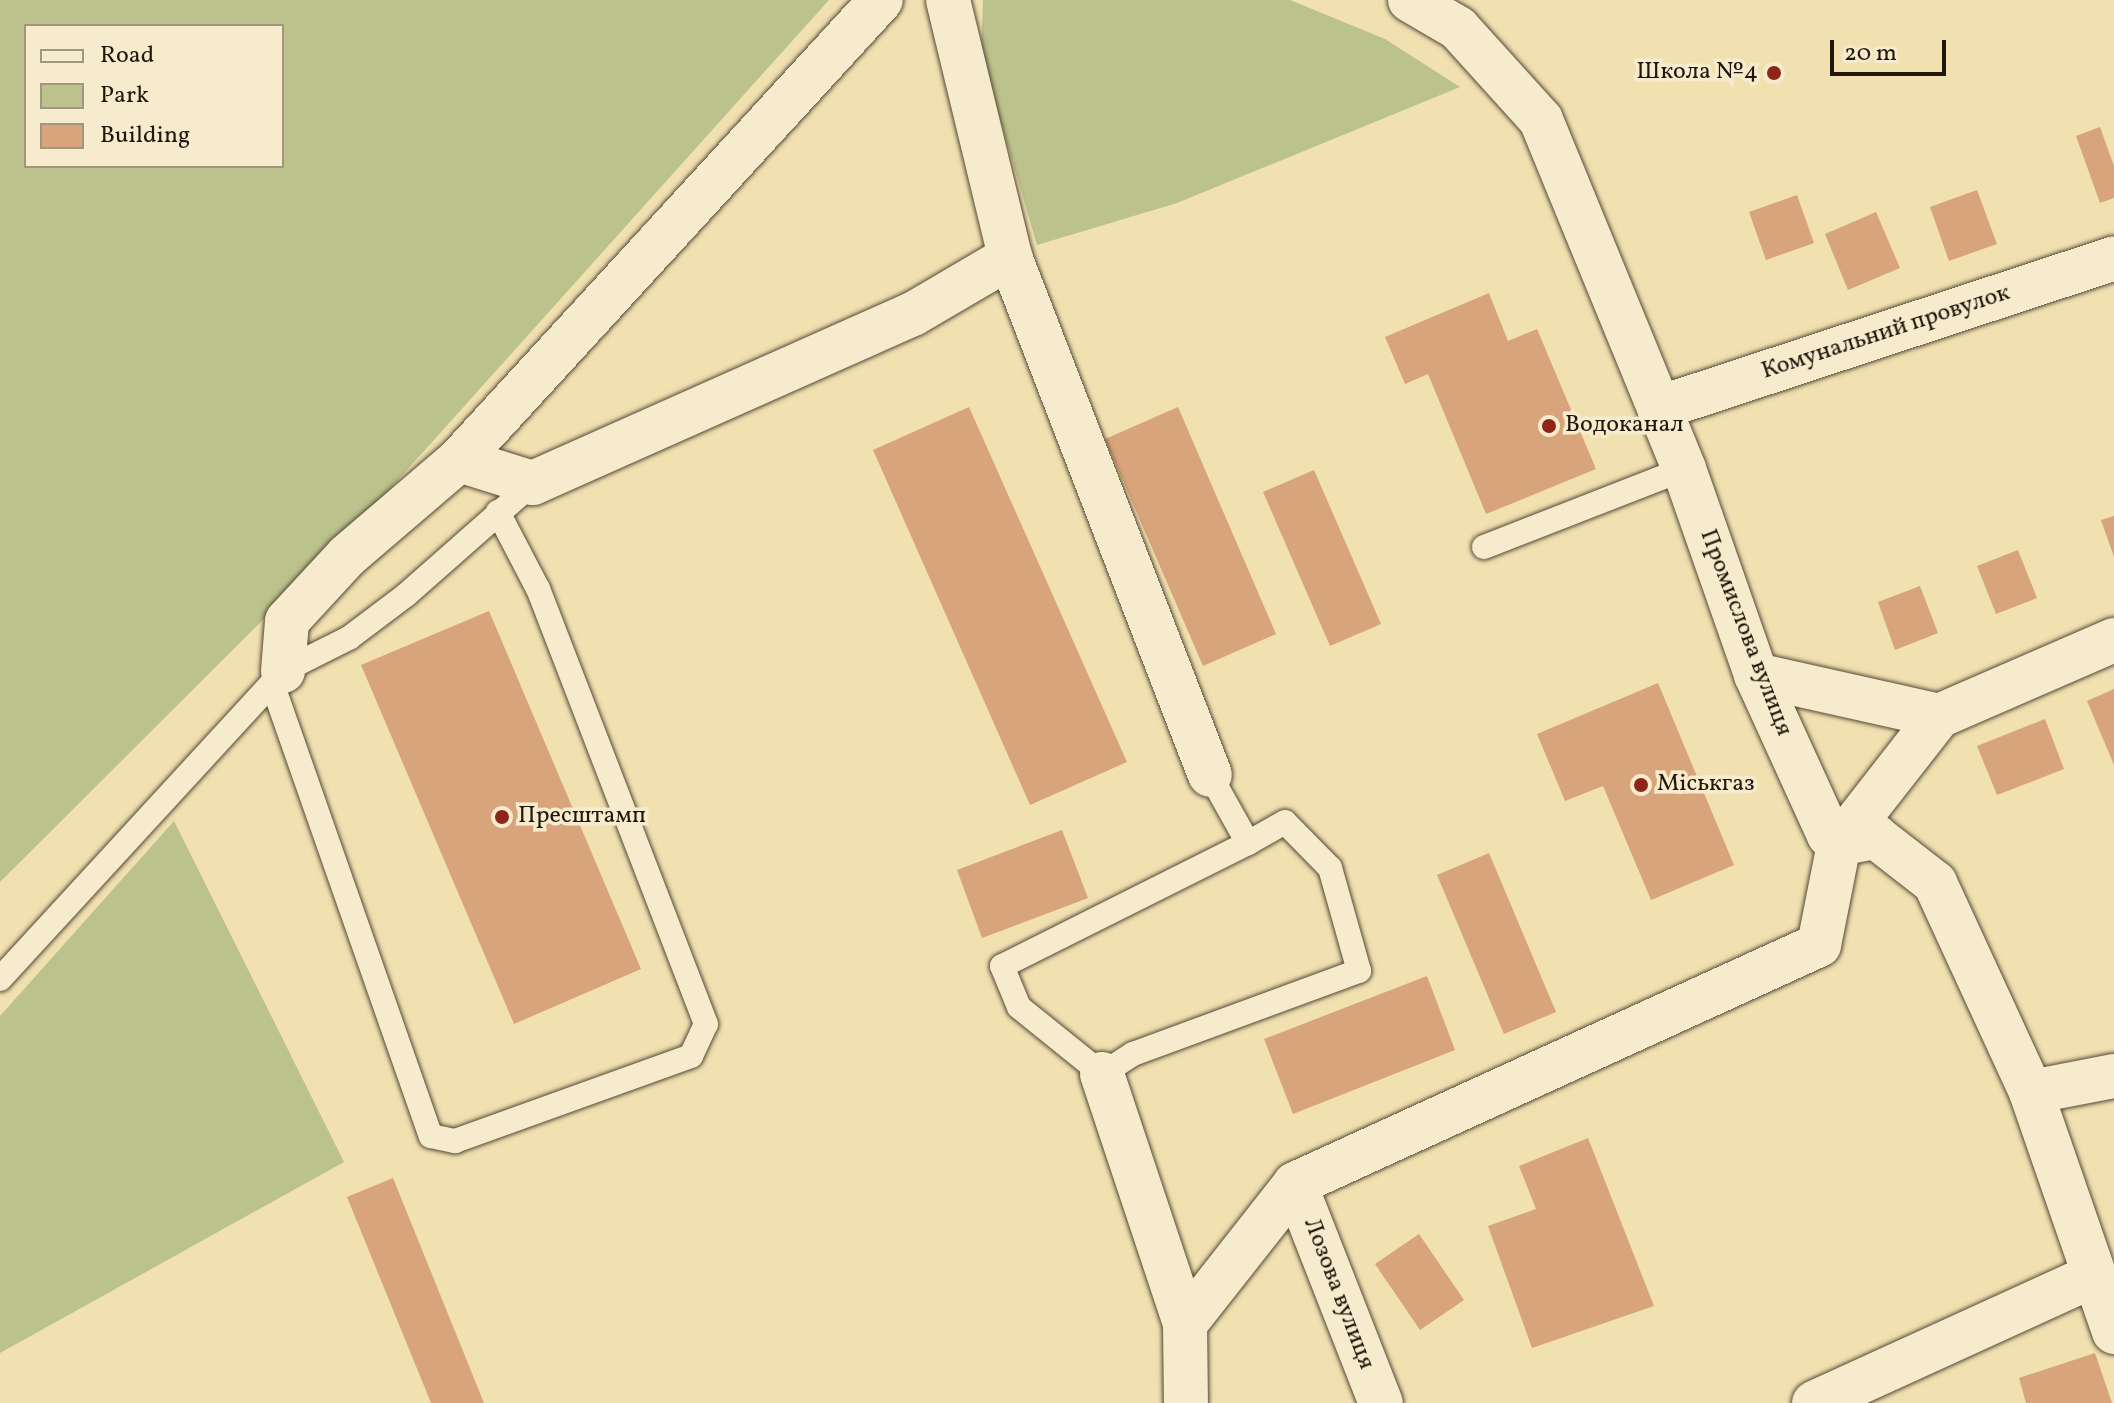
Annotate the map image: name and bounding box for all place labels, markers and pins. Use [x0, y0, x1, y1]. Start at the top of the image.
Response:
place label: Школа №4 [1636, 59, 1758, 87]
marker: Школа №4 [1765, 64, 1783, 82]
place label: Водоканал [1565, 412, 1683, 440]
marker: Водоканал [1540, 417, 1558, 435]
place label: Міськгаз [1657, 771, 1755, 799]
marker: Міськгаз [1632, 776, 1650, 794]
place label: Пресштамп [518, 803, 646, 831]
marker: Пресштамп [493, 808, 511, 826]

